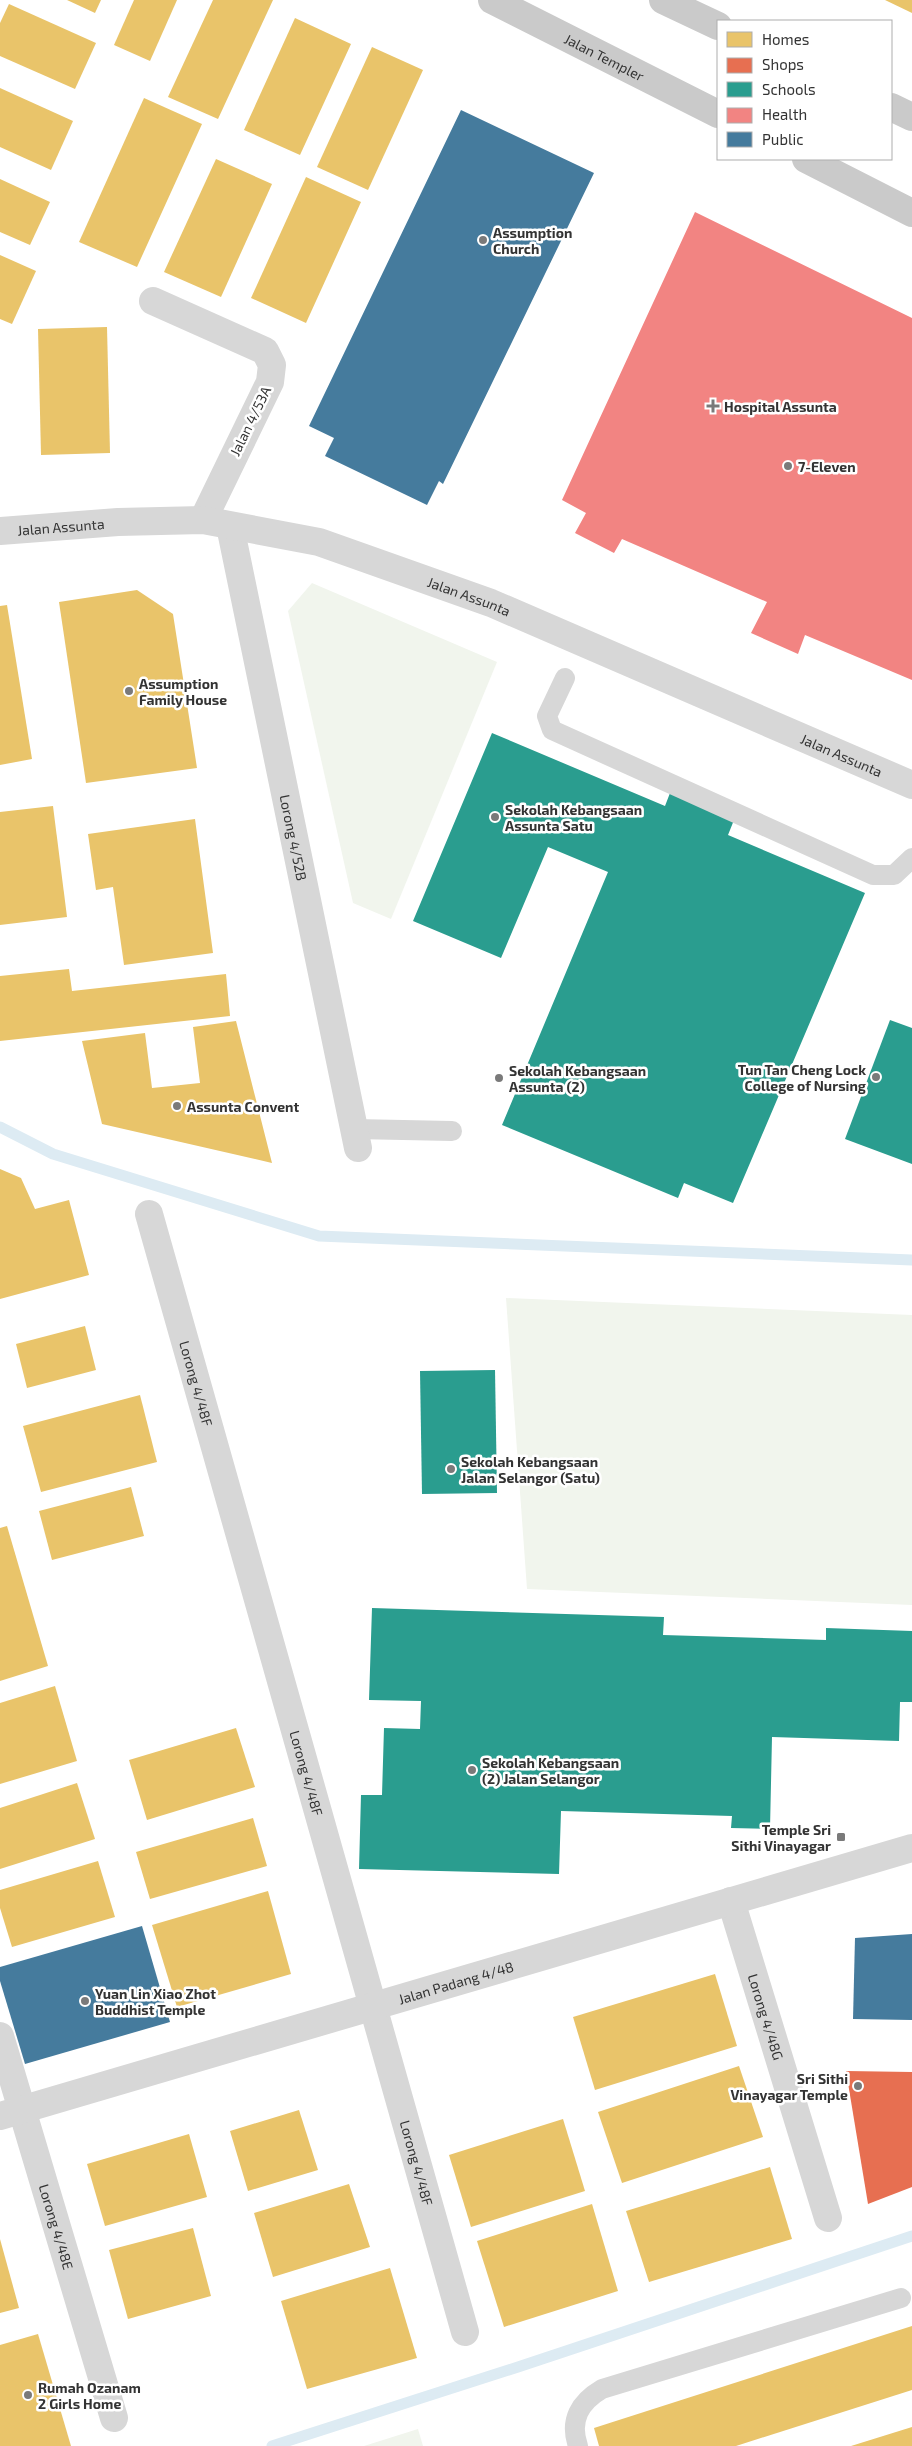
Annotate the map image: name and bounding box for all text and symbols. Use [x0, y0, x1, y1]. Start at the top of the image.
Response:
legend [717, 20, 892, 160]
street label: Jalan Templer [562, 30, 648, 84]
text: Homes [762, 30, 809, 48]
text: Shops [762, 55, 804, 73]
text: Schools [762, 80, 816, 98]
text: Health [762, 105, 807, 123]
text: Public [762, 130, 803, 148]
place label: Assumption Church [493, 224, 572, 257]
marker: Assumption Church [477, 234, 489, 246]
street label: Jalan 4/53A [226, 383, 274, 459]
place label: Hospital Assunta [724, 398, 837, 415]
marker: Hospital Assunta [706, 399, 720, 413]
place label: 7-Eleven [798, 458, 856, 475]
marker: 7-Eleven [782, 460, 794, 472]
street label: Jalan Assunta [17, 515, 105, 538]
street label: Jalan Assunta [425, 573, 513, 619]
place label: Assumption Family House [139, 675, 227, 708]
marker: Assumption Family House [123, 685, 135, 697]
street label: Jalan Assunta [798, 729, 885, 780]
street label: Lorong 4/52B [277, 793, 311, 882]
place label: Sekolah Kebangsaan Assunta Satu [505, 801, 642, 834]
marker: Sekolah Kebangsaan Assunta Satu [489, 811, 501, 823]
place label: Tun Tan Cheng Lock College of Nursing [738, 1061, 866, 1094]
place label: Sekolah Kebangsaan Assunta (2) [509, 1062, 646, 1095]
marker: Tun Tan Cheng Lock College of Nursing [870, 1071, 882, 1083]
marker: Sekolah Kebangsaan Assunta (2) [493, 1072, 505, 1084]
place label: Assunta Convent [187, 1098, 299, 1115]
marker: Assunta Convent [171, 1100, 183, 1112]
street label: Lorong 4/48F [177, 1339, 217, 1429]
place label: Sekolah Kebangsaan Jalan Selangor (Satu) [461, 1453, 600, 1486]
marker: Sekolah Kebangsaan Jalan Selangor (Satu) [445, 1463, 457, 1475]
street label: Lorong 4/48F [287, 1728, 327, 1818]
place label: Sekolah Kebangsaan (2) Jalan Selangor [482, 1754, 619, 1787]
marker: Sekolah Kebangsaan (2) Jalan Selangor [466, 1764, 478, 1776]
place label: Temple Sri Sithi Vinayagar [731, 1821, 831, 1854]
marker: Temple Sri Sithi Vinayagar [835, 1831, 847, 1843]
street label: Jalan Padang 4/48 [396, 1957, 515, 2007]
street label: Lorong 4/48G [745, 1971, 788, 2062]
place label: Yuan Lin Xiao Zhot Buddhist Temple [95, 1985, 216, 2018]
marker: Yuan Lin Xiao Zhot Buddhist Temple [79, 1995, 91, 2007]
place label: Sri Sithi Vinayagar Temple [730, 2070, 848, 2103]
marker: Sri Sithi Vinayagar Temple [852, 2080, 864, 2092]
street label: Lorong 4/48F [397, 2118, 437, 2208]
street label: Lorong 4/48E [36, 2182, 78, 2272]
place label: Rumah Ozanam 2 Girls Home [38, 2379, 141, 2412]
marker: Rumah Ozanam 2 Girls Home [22, 2389, 34, 2401]

